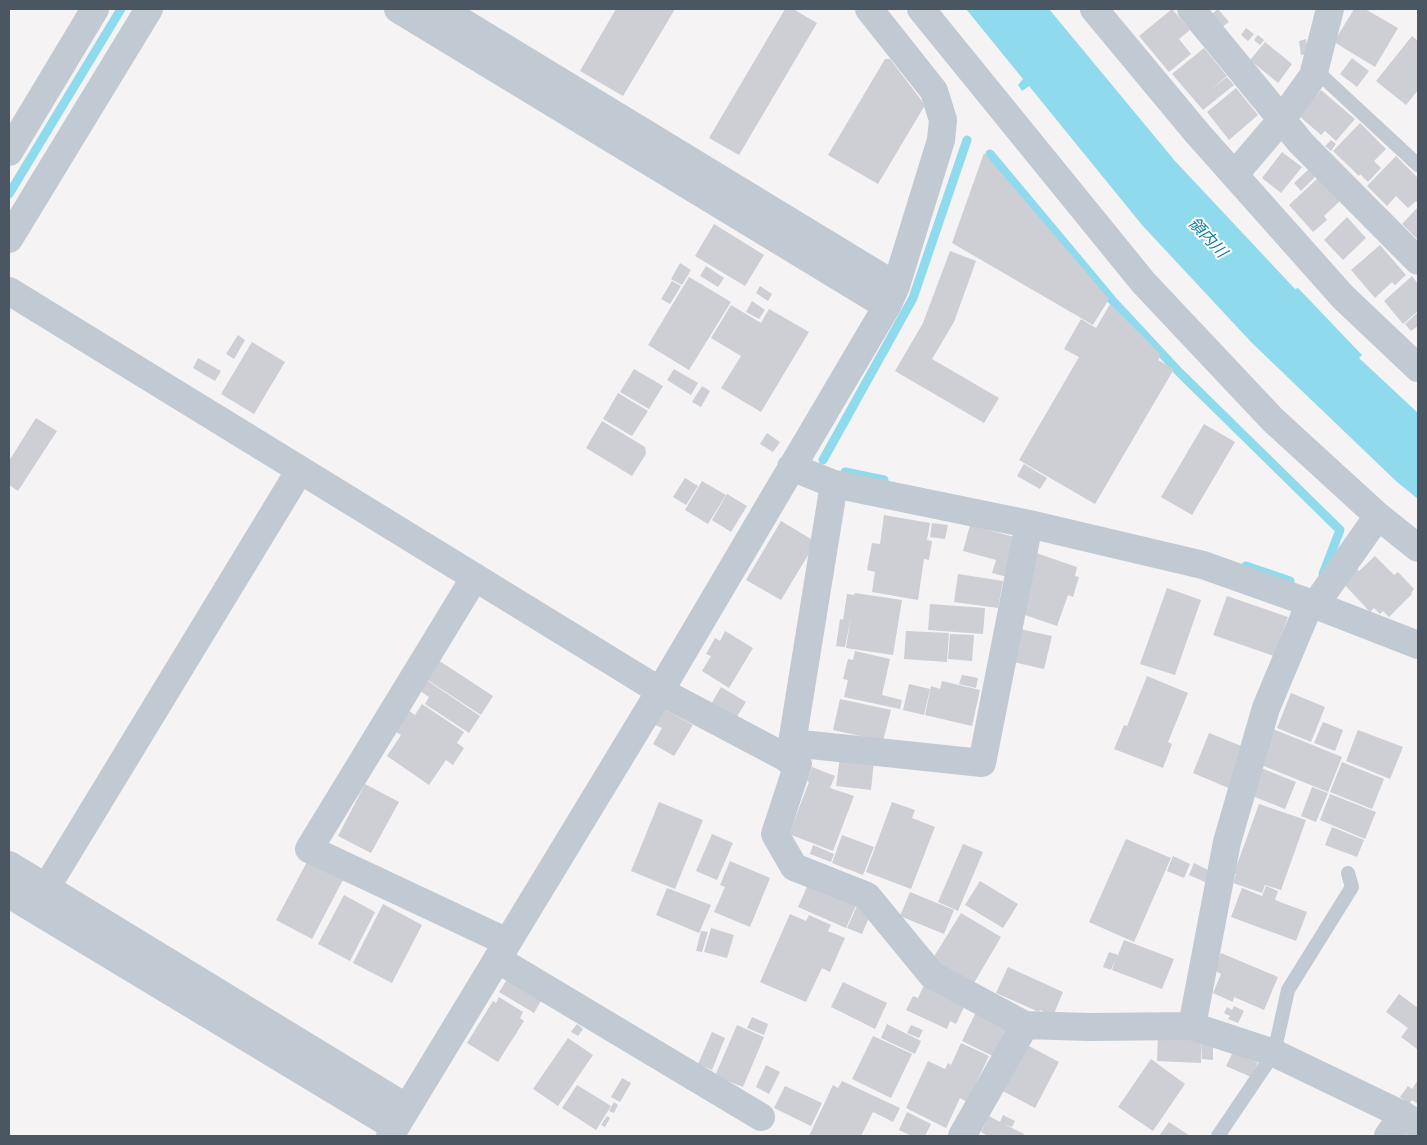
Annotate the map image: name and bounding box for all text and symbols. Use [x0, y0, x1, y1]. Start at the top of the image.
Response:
water label: 領内川 [1184, 214, 1230, 262]

